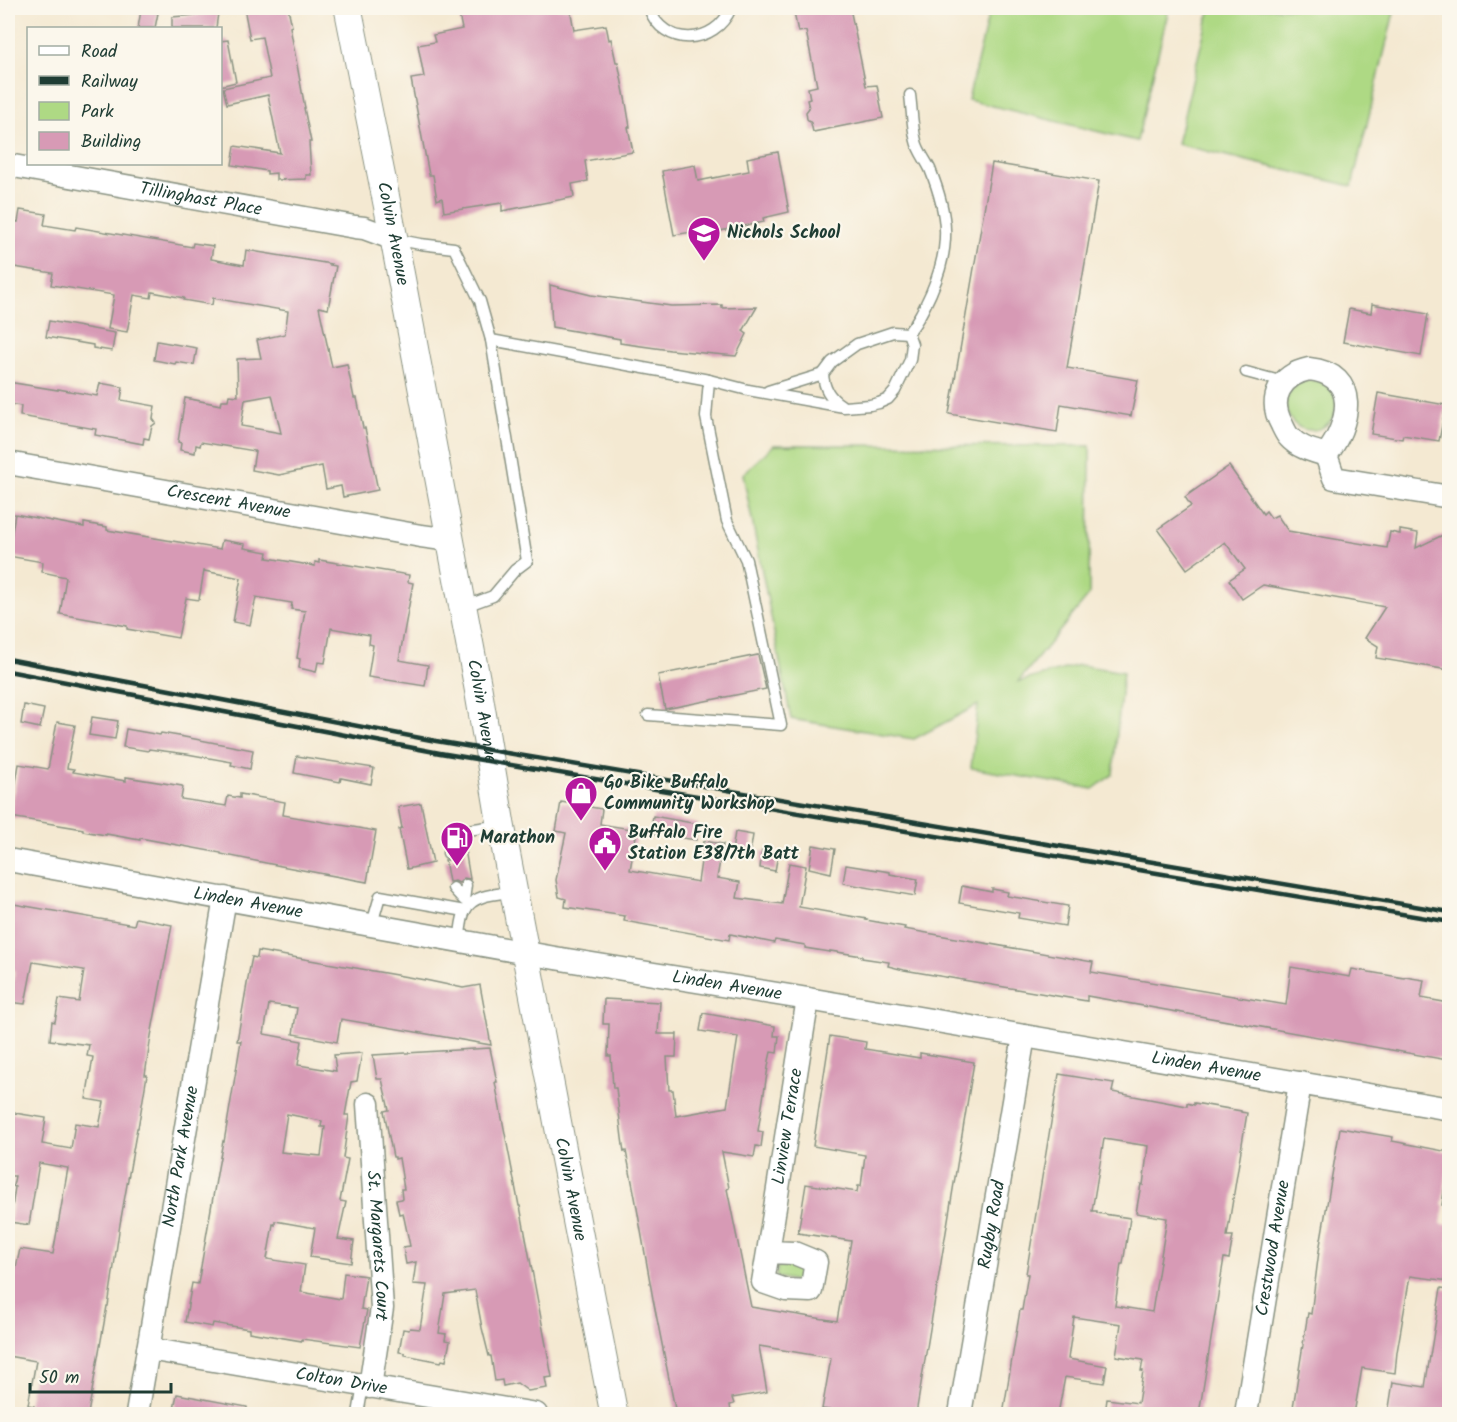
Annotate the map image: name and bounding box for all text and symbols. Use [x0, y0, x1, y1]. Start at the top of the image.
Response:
legend [27, 27, 222, 165]
text: Road [81, 38, 118, 67]
text: Railway [81, 68, 138, 97]
text: Park [81, 98, 114, 127]
text: Building [81, 128, 141, 157]
street label: Tillinghast Place [137, 174, 265, 225]
street label: Colvin Avenue [368, 179, 417, 288]
school or university icon: Nichols School [686, 215, 722, 262]
place label: Nichols School [727, 219, 841, 248]
street label: Crescent Avenue [164, 477, 293, 527]
street label: Colvin Avenue [458, 657, 505, 766]
place label: Go Bike Buffalo Community Workshop [604, 769, 775, 819]
shop icon: Go Bike Buffalo Community Workshop [563, 775, 599, 822]
place label: Buffalo Fire Station E38/7th Batt [628, 819, 800, 869]
fuel station icon: Marathon [439, 820, 475, 867]
place label: Marathon [480, 824, 555, 853]
public building icon: Buffalo Fire Station E38/7th Batt [587, 825, 623, 872]
street label: Linden Avenue [191, 879, 305, 927]
street label: Linden Avenue [670, 963, 784, 1009]
street label: Linden Avenue [1149, 1044, 1263, 1091]
street label: Linview Terrace [764, 1066, 811, 1187]
street label: North Park Avenue [155, 1084, 207, 1230]
street label: Colvin Avenue [546, 1135, 595, 1244]
street label: St. Margarets Court [358, 1170, 396, 1324]
street label: Rugby Road [970, 1177, 1014, 1271]
street label: Crestwood Avenue [1248, 1178, 1298, 1318]
scale bar [30, 1356, 171, 1394]
street label: Colton Drive [293, 1359, 390, 1403]
text: 50 m [39, 1364, 79, 1393]

